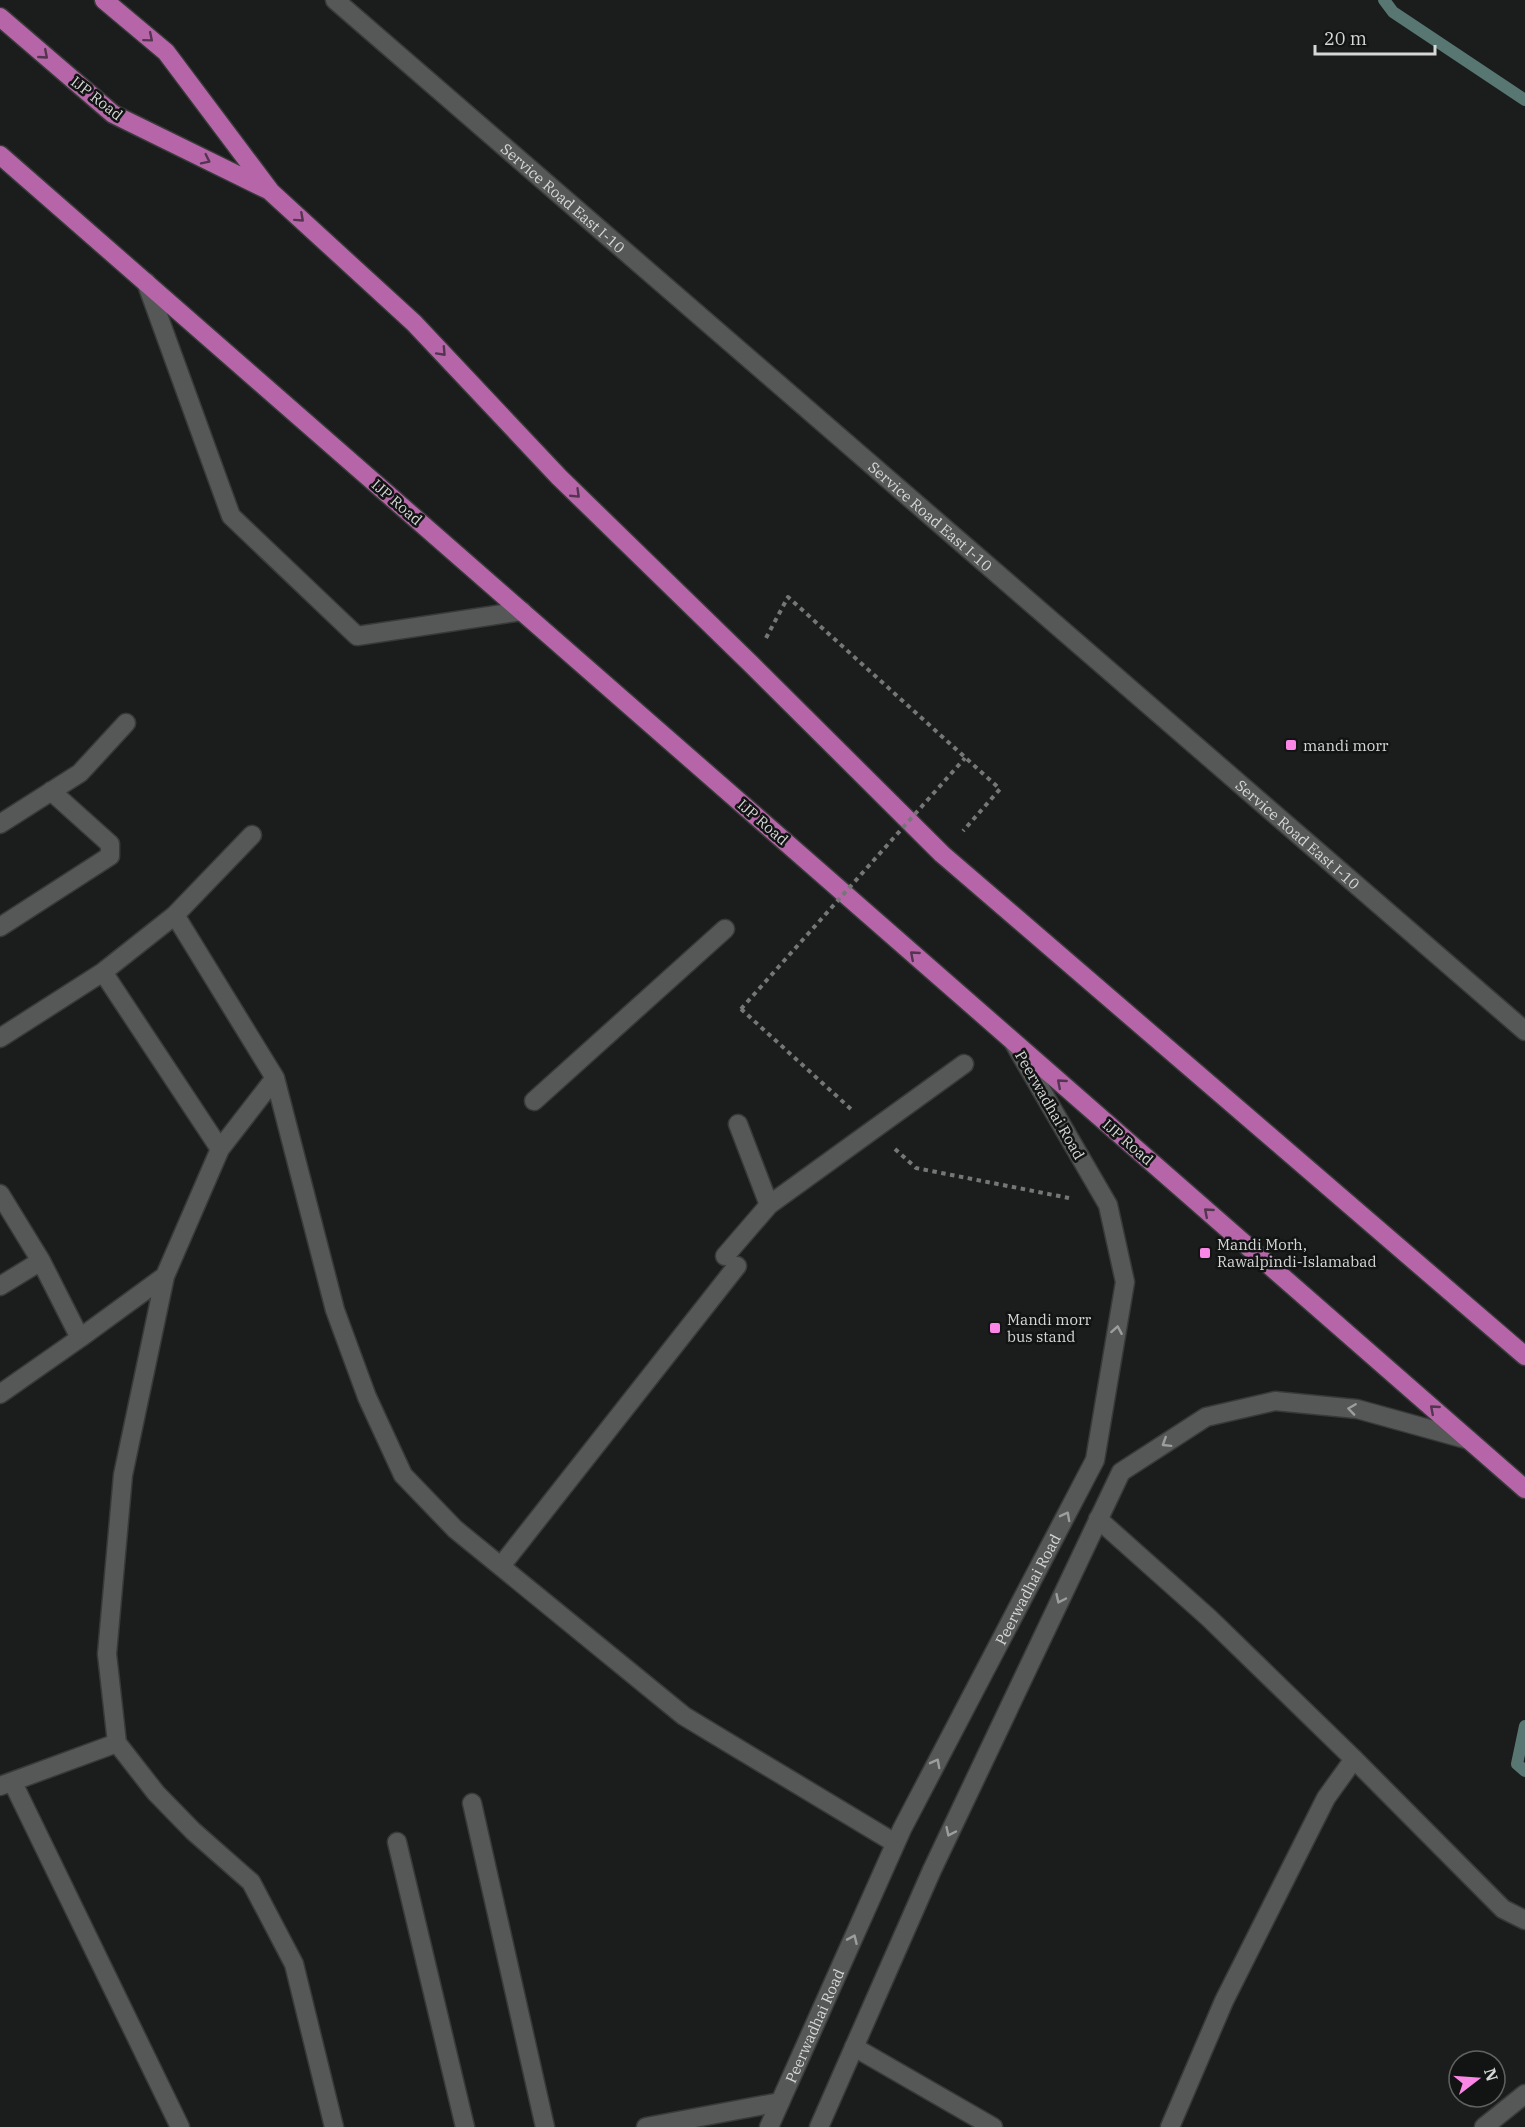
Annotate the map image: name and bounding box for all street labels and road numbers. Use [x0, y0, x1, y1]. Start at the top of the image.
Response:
street label: IJP Road [67, 72, 127, 124]
street label: Service Road East I-10 [497, 139, 629, 257]
street label: Service Road East I-10 [865, 457, 997, 575]
street label: IJP Road [368, 475, 426, 529]
street label: Service Road East I-10 [1232, 775, 1364, 893]
street label: IJP Road [734, 795, 792, 849]
street label: Peerwadhai Road [1011, 1047, 1089, 1163]
street label: IJP Road [1099, 1115, 1157, 1169]
street label: Peerwadhai Road [991, 1530, 1064, 1648]
street label: Peerwadhai Road [781, 1966, 848, 2086]

